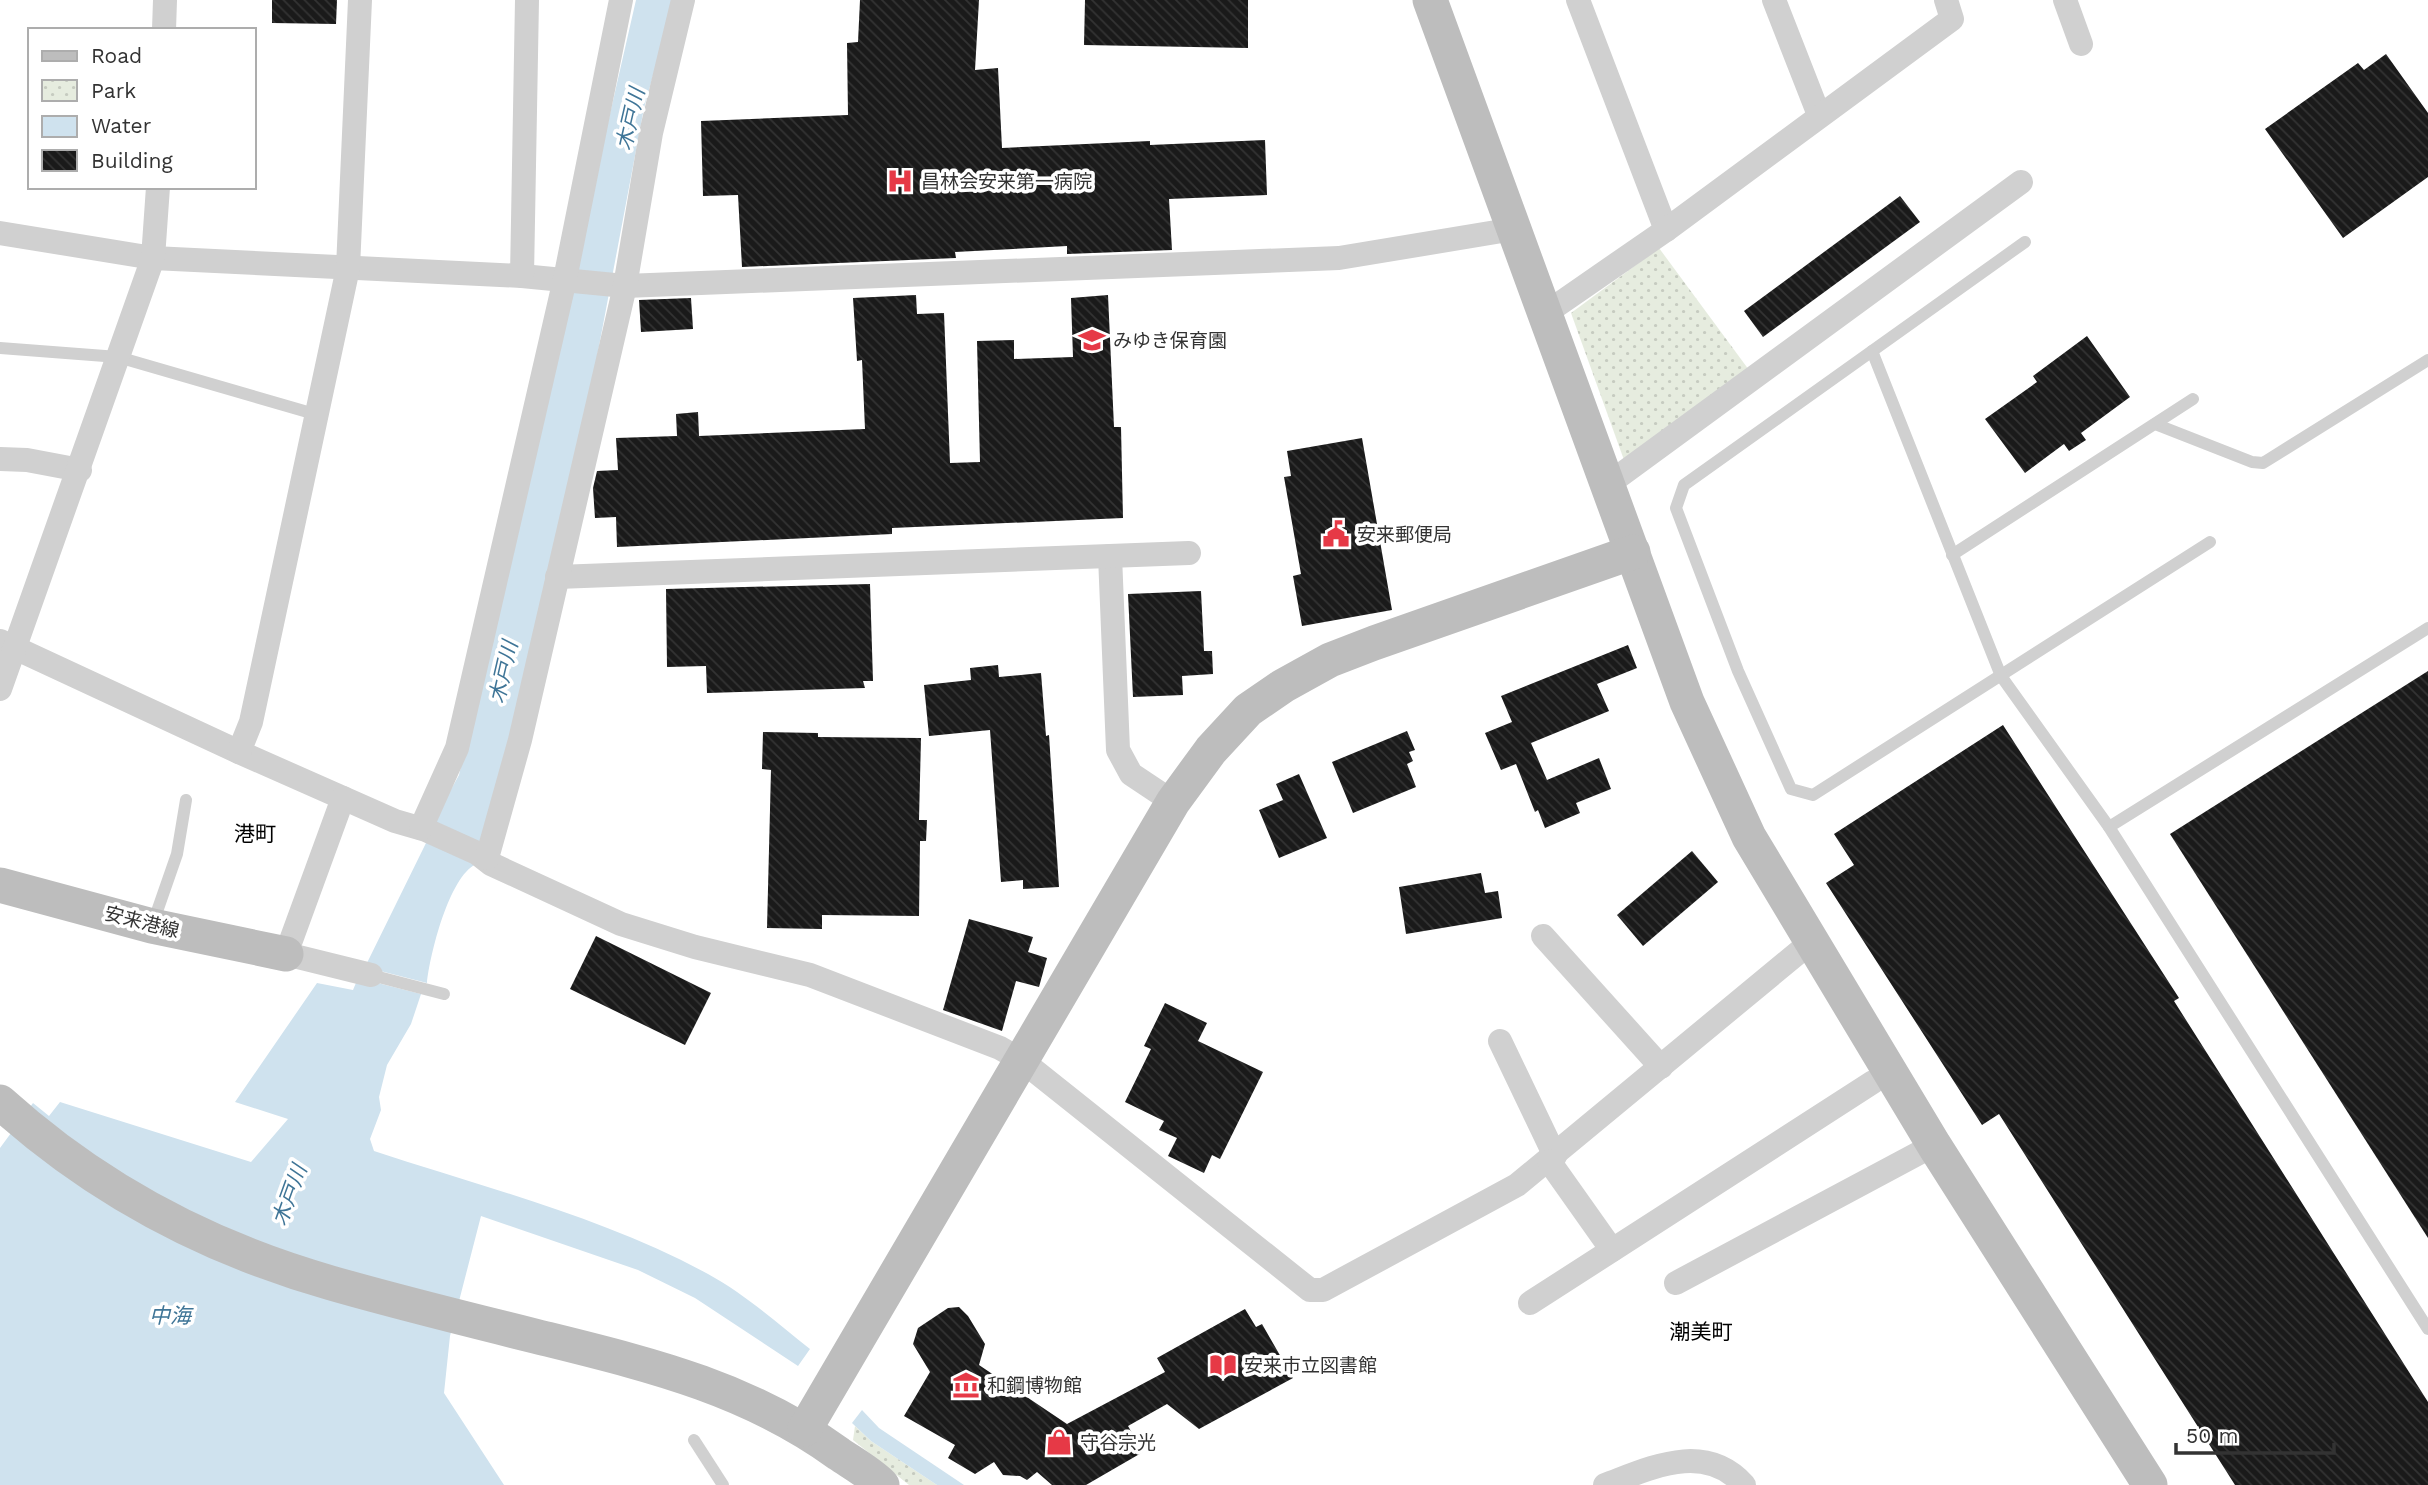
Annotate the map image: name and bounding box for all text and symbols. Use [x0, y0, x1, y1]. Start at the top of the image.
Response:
legend [28, 28, 256, 189]
text: Road [91, 43, 142, 68]
text: Park [91, 78, 136, 103]
water label: 木戸川 [611, 84, 650, 153]
text: Water [91, 113, 152, 138]
text: Building [91, 148, 173, 173]
hospital icon: 昌林会安来第一病院 [885, 166, 915, 196]
place label: 昌林会安来第一病院 [921, 170, 1092, 193]
school or university icon: みゆき保育園 [1077, 325, 1107, 355]
place label: みゆき保育園 [1113, 329, 1227, 352]
public building icon: 安来郵便局 [1321, 519, 1351, 549]
place label: 安来郵便局 [1357, 523, 1452, 546]
water label: 木戸川 [484, 637, 523, 706]
district label: 港町 [234, 821, 276, 846]
street label: 安来港線 [102, 902, 182, 942]
water label: 木戸川 [266, 1159, 312, 1229]
water label: 中海 [149, 1303, 194, 1328]
district label: 潮美町 [1670, 1319, 1733, 1344]
library icon: 安来市立図書館 [1208, 1350, 1238, 1380]
place label: 安来市立図書館 [1244, 1354, 1377, 1377]
museum icon: 和鋼博物館 [951, 1370, 981, 1400]
place label: 和鋼博物館 [987, 1374, 1082, 1397]
scale bar [2176, 1412, 2334, 1456]
text: 50 m [2186, 1423, 2238, 1448]
shop icon: 守谷宗光 [1044, 1427, 1074, 1457]
place label: 守谷宗光 [1080, 1431, 1156, 1454]

